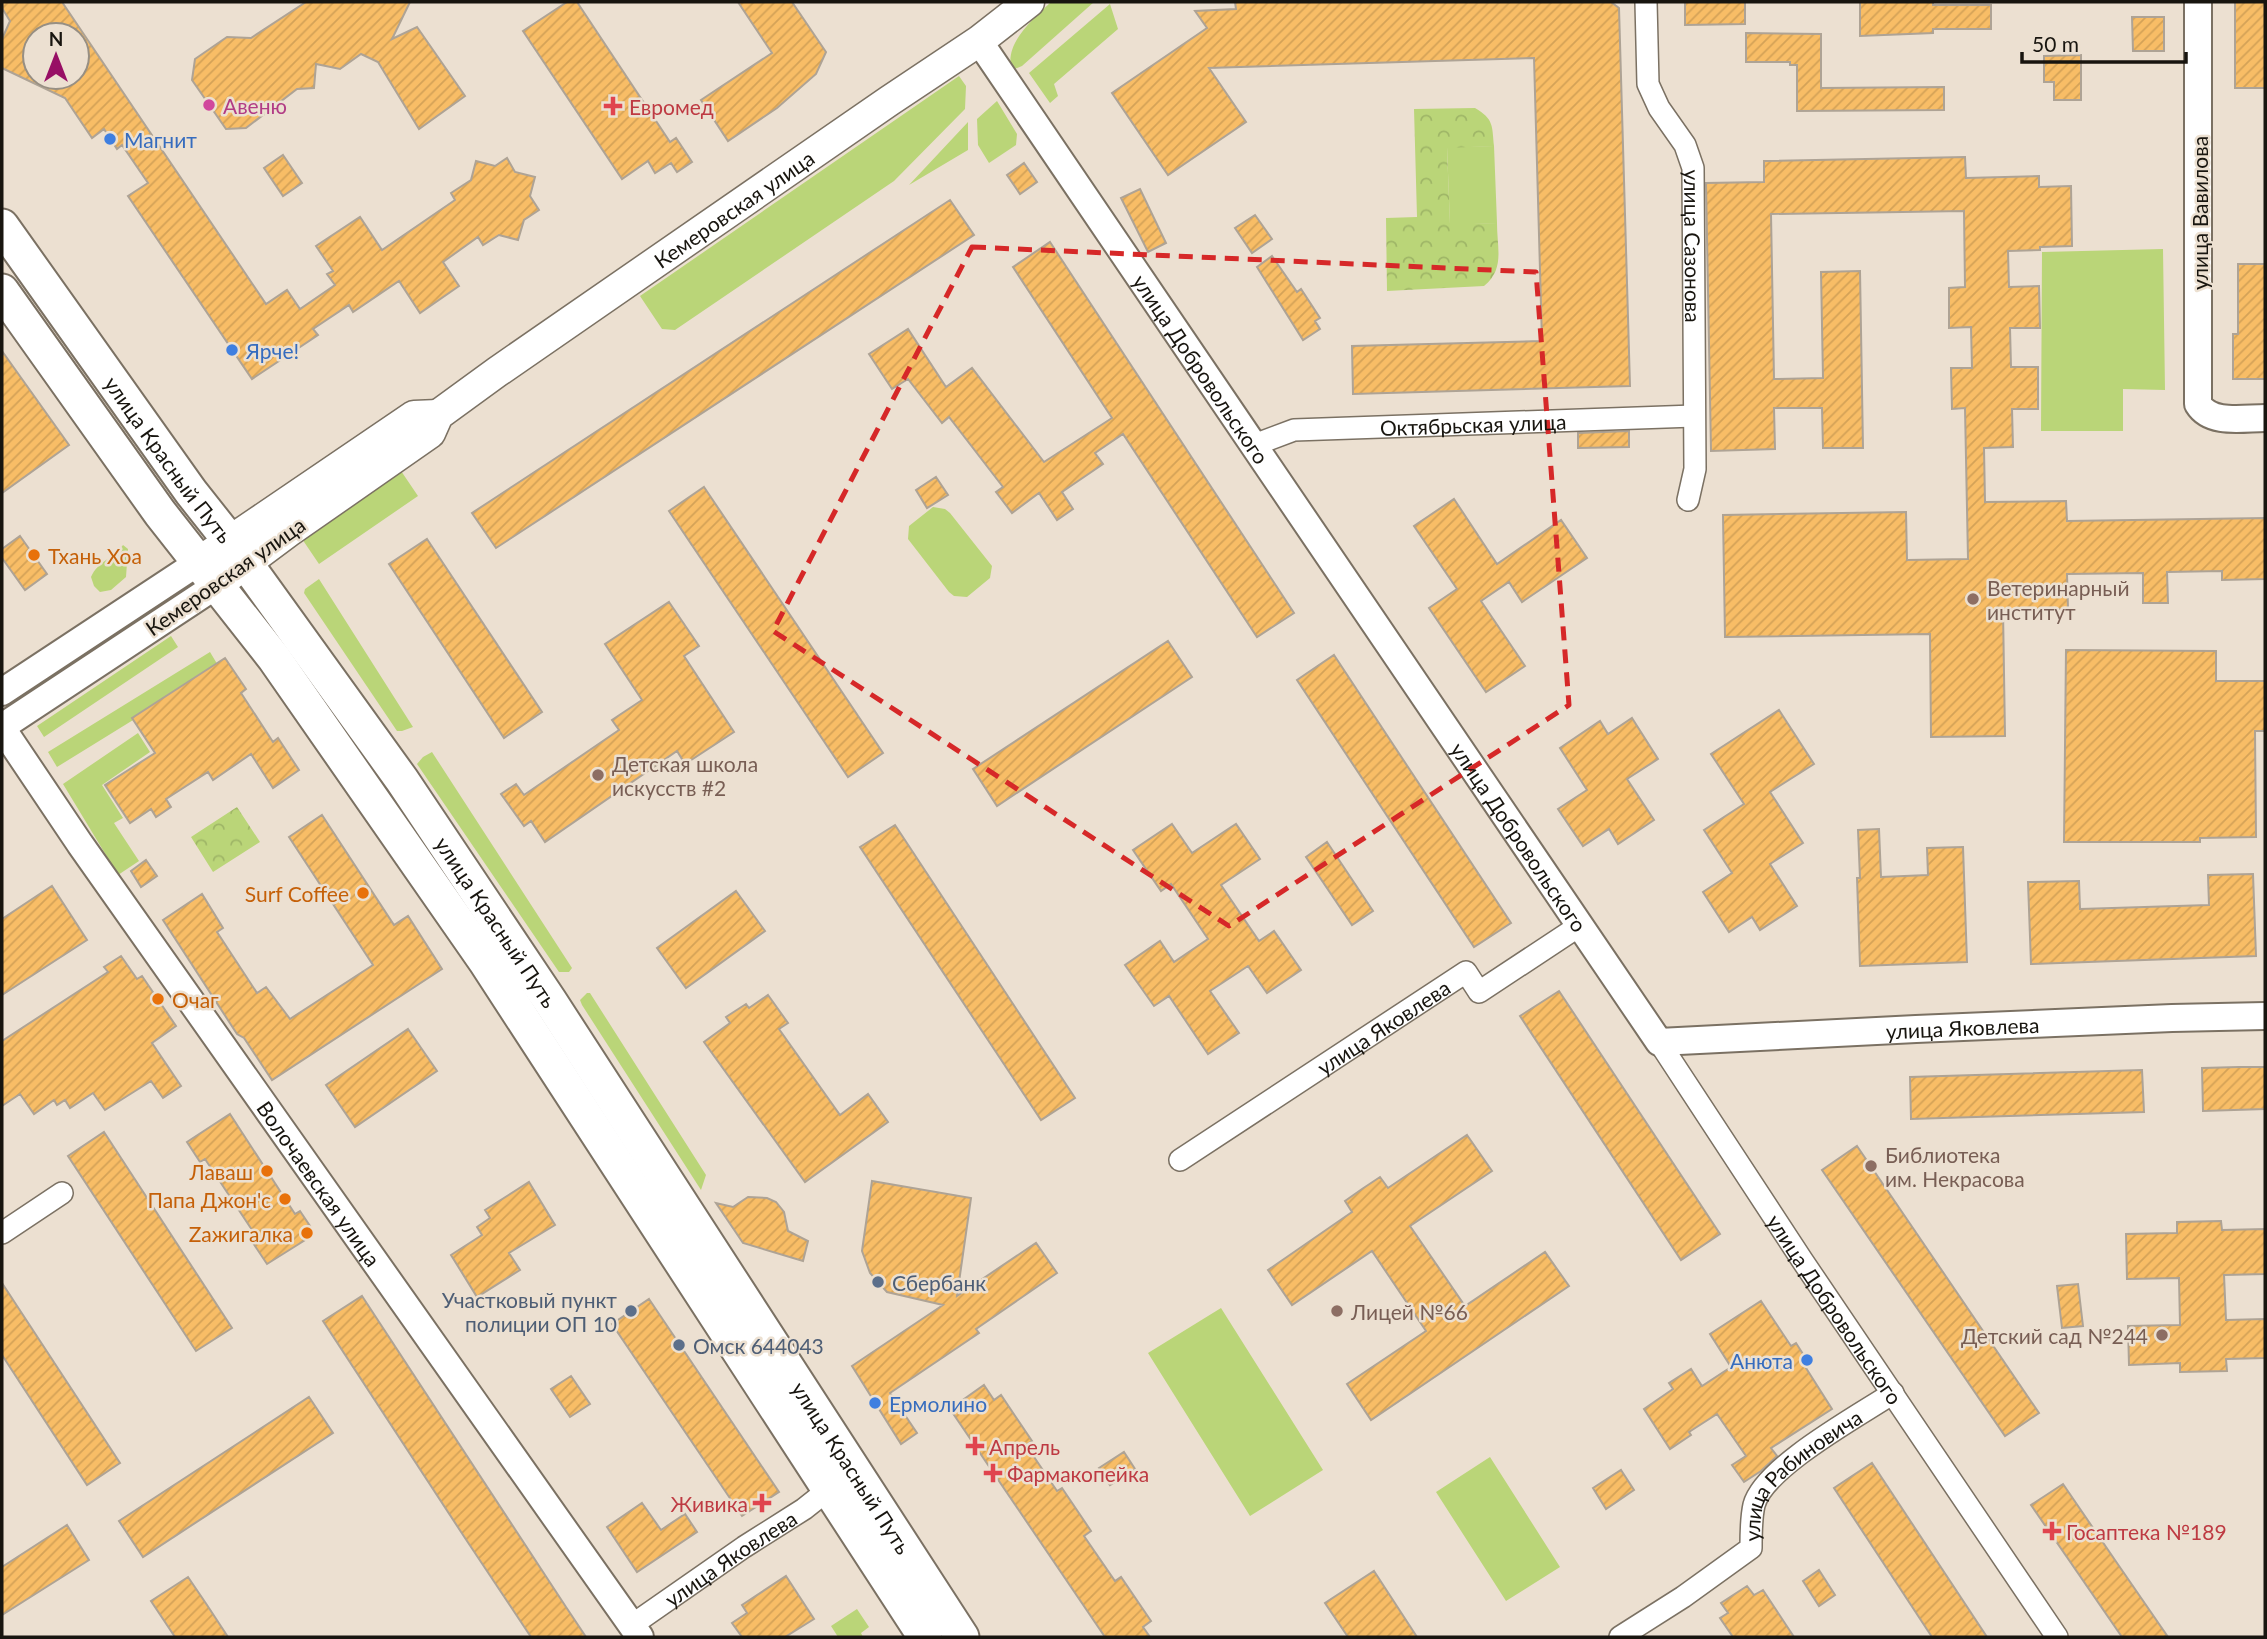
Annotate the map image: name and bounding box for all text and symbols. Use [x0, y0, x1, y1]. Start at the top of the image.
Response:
north arrow [21, 21, 91, 91]
scale bar [2022, 21, 2186, 65]
text: N [49, 27, 63, 50]
text: 50 m [2032, 31, 2079, 56]
place label: Авеню [223, 93, 287, 118]
place label: Евромед [629, 94, 714, 119]
marker: Евромед [603, 96, 623, 116]
marker: Авеню [201, 97, 217, 113]
place label: Магнит [124, 127, 197, 152]
marker: Магнит [102, 131, 118, 147]
street label: улица Вавилова [2187, 136, 2212, 290]
street label: Кемеровская улица [649, 144, 818, 272]
street label: улица Сазонова [1681, 169, 1707, 323]
street label: улица Добровольского [1128, 269, 1275, 468]
place label: Ярче! [245, 338, 299, 363]
marker: Ярче! [224, 342, 240, 358]
street label: улица Красный Путь [100, 371, 239, 547]
street label: Октябрьская улица [1379, 408, 1567, 439]
street label: Кемеровская улица [141, 512, 309, 640]
place label: Тхань Хоа [48, 543, 142, 568]
marker: Тхань Хоа [26, 547, 42, 563]
place label: Ветеринарный институт [1987, 575, 2130, 624]
marker: Ветеринарный институт [1965, 591, 1981, 607]
street label: улица Добровольского [1446, 737, 1593, 936]
place label: Детская школа искусств #2 [612, 751, 758, 800]
marker: Детская школа искусств #2 [590, 767, 606, 783]
street label: улица Красный Путь [431, 832, 563, 1012]
place label: Surf Coffee [245, 881, 349, 906]
marker: Surf Coffee [355, 885, 371, 901]
street label: улица Яковлева [1312, 974, 1454, 1079]
place label: Очаг [172, 987, 219, 1012]
marker: Очаг [150, 991, 166, 1007]
street label: улица Яковлева [1885, 1011, 2040, 1043]
street label: Волочаевская улица [253, 1096, 386, 1271]
place label: Библиотека им. Некрасова [1885, 1142, 2025, 1191]
marker: Библиотека им. Некрасова [1863, 1158, 1879, 1174]
place label: Лаваш [188, 1159, 253, 1184]
marker: Лаваш [259, 1163, 275, 1179]
place label: Папа Джон'с [148, 1187, 271, 1212]
marker: Папа Джон'с [277, 1191, 293, 1207]
street label: улица Добровольского [1763, 1209, 1908, 1409]
place label: Zажигалка [189, 1221, 293, 1246]
marker: Zажигалка [299, 1225, 315, 1241]
place label: Сбербанк [892, 1270, 986, 1295]
marker: Сбербанк [870, 1274, 886, 1290]
place label: Участковый пункт полиции ОП 10 [442, 1287, 617, 1336]
place label: Лицей №66 [1350, 1299, 1468, 1324]
marker: Участковый пункт полиции ОП 10 [623, 1303, 639, 1319]
marker: Лицей №66 [1329, 1303, 1345, 1319]
place label: Детский сад №244 [1961, 1323, 2148, 1348]
marker: Детский сад №244 [2154, 1327, 2170, 1343]
place label: Омск 644043 [693, 1333, 824, 1358]
marker: Омск 644043 [671, 1337, 687, 1353]
place label: Анюта [1730, 1348, 1793, 1373]
marker: Анюта [1799, 1352, 1815, 1368]
street label: улица Красный Путь [787, 1377, 917, 1558]
place label: Ермолино [889, 1391, 987, 1416]
marker: Ермолино [867, 1395, 883, 1411]
street label: улица Рабиновича [1738, 1403, 1866, 1541]
place label: Апрель [989, 1434, 1060, 1459]
marker: Апрель [967, 1438, 983, 1454]
place label: Фармакопейка [1007, 1461, 1149, 1486]
marker: Фармакопейка [985, 1465, 1001, 1481]
place label: Живика [670, 1491, 748, 1516]
marker: Живика [754, 1495, 770, 1511]
street label: улица Яковлева [659, 1505, 801, 1611]
place label: Госаптека №189 [2066, 1519, 2227, 1544]
marker: Госаптека №189 [2044, 1523, 2060, 1539]

